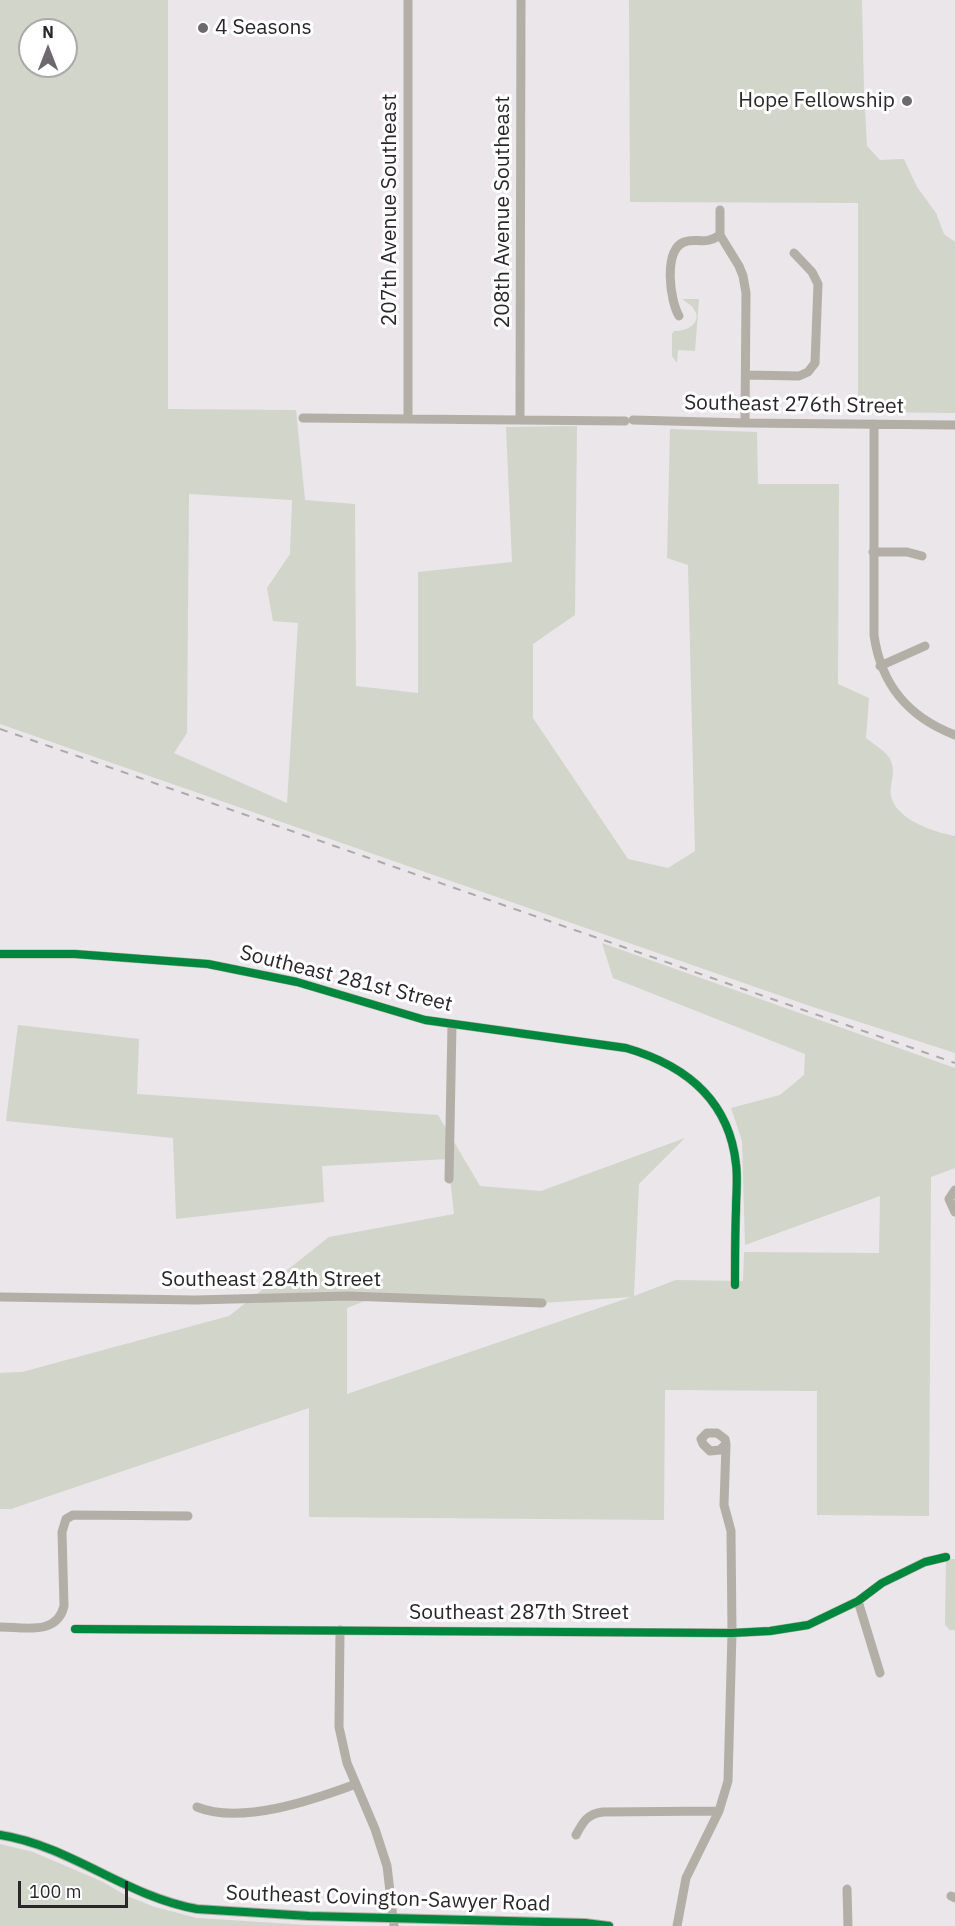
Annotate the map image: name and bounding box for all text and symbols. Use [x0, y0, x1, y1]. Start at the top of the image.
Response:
place label: 4 Seasons [215, 15, 312, 41]
north arrow [18, 18, 78, 78]
marker: 4 Seasons [196, 21, 210, 35]
text: N [42, 22, 54, 42]
place label: Hope Fellowship [738, 88, 895, 114]
street label: 207th Avenue Southeast [377, 94, 403, 326]
marker: Hope Fellowship [900, 94, 914, 108]
street label: 208th Avenue Southeast [490, 96, 516, 328]
street label: Southeast 276th Street [684, 390, 904, 420]
street label: Southeast 281st Street [237, 940, 455, 1018]
street label: Southeast 284th Street [161, 1267, 381, 1293]
street label: Southeast 287th Street [409, 1600, 629, 1626]
scale bar [21, 1869, 130, 1907]
text: 100 m [29, 1880, 81, 1903]
street label: Southeast Covington-Sawyer Road [225, 1881, 551, 1917]

